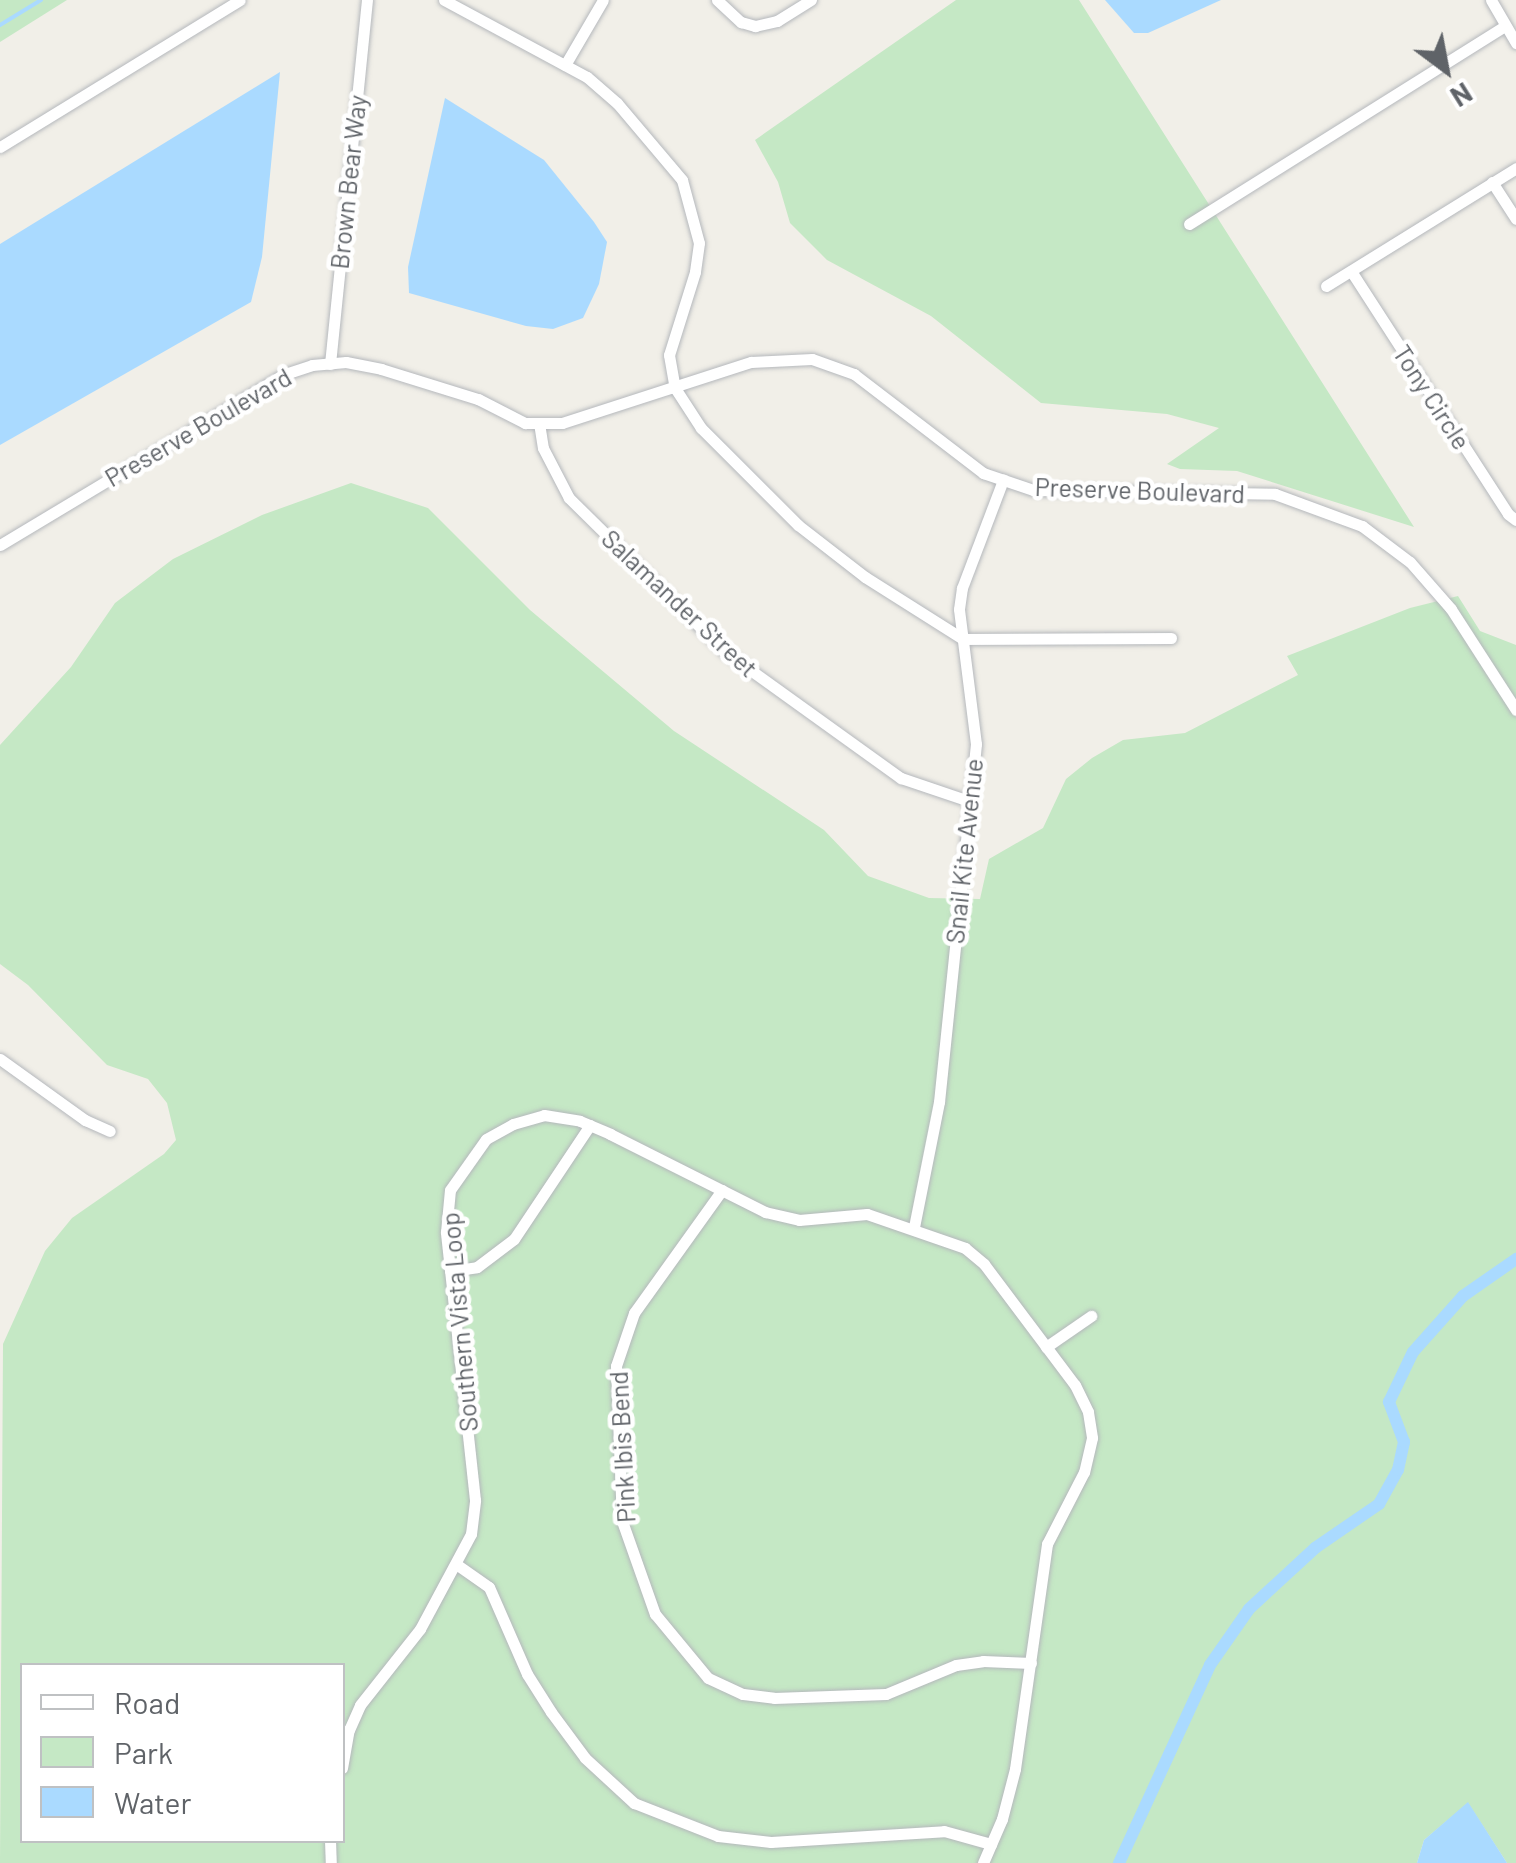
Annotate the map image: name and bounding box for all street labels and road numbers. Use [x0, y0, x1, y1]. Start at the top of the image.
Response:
street label: Brown Bear Way [324, 93, 372, 271]
street label: Tony Circle [1387, 339, 1477, 455]
street label: Preserve Boulevard [99, 361, 297, 493]
street label: Preserve Boulevard [1034, 471, 1246, 509]
street label: Salamander Street [596, 523, 764, 683]
street label: Snail Kite Avenue [939, 757, 989, 945]
street label: Southern Vista Loop [434, 1211, 484, 1433]
street label: Pink Ibis Bend [603, 1371, 641, 1523]

